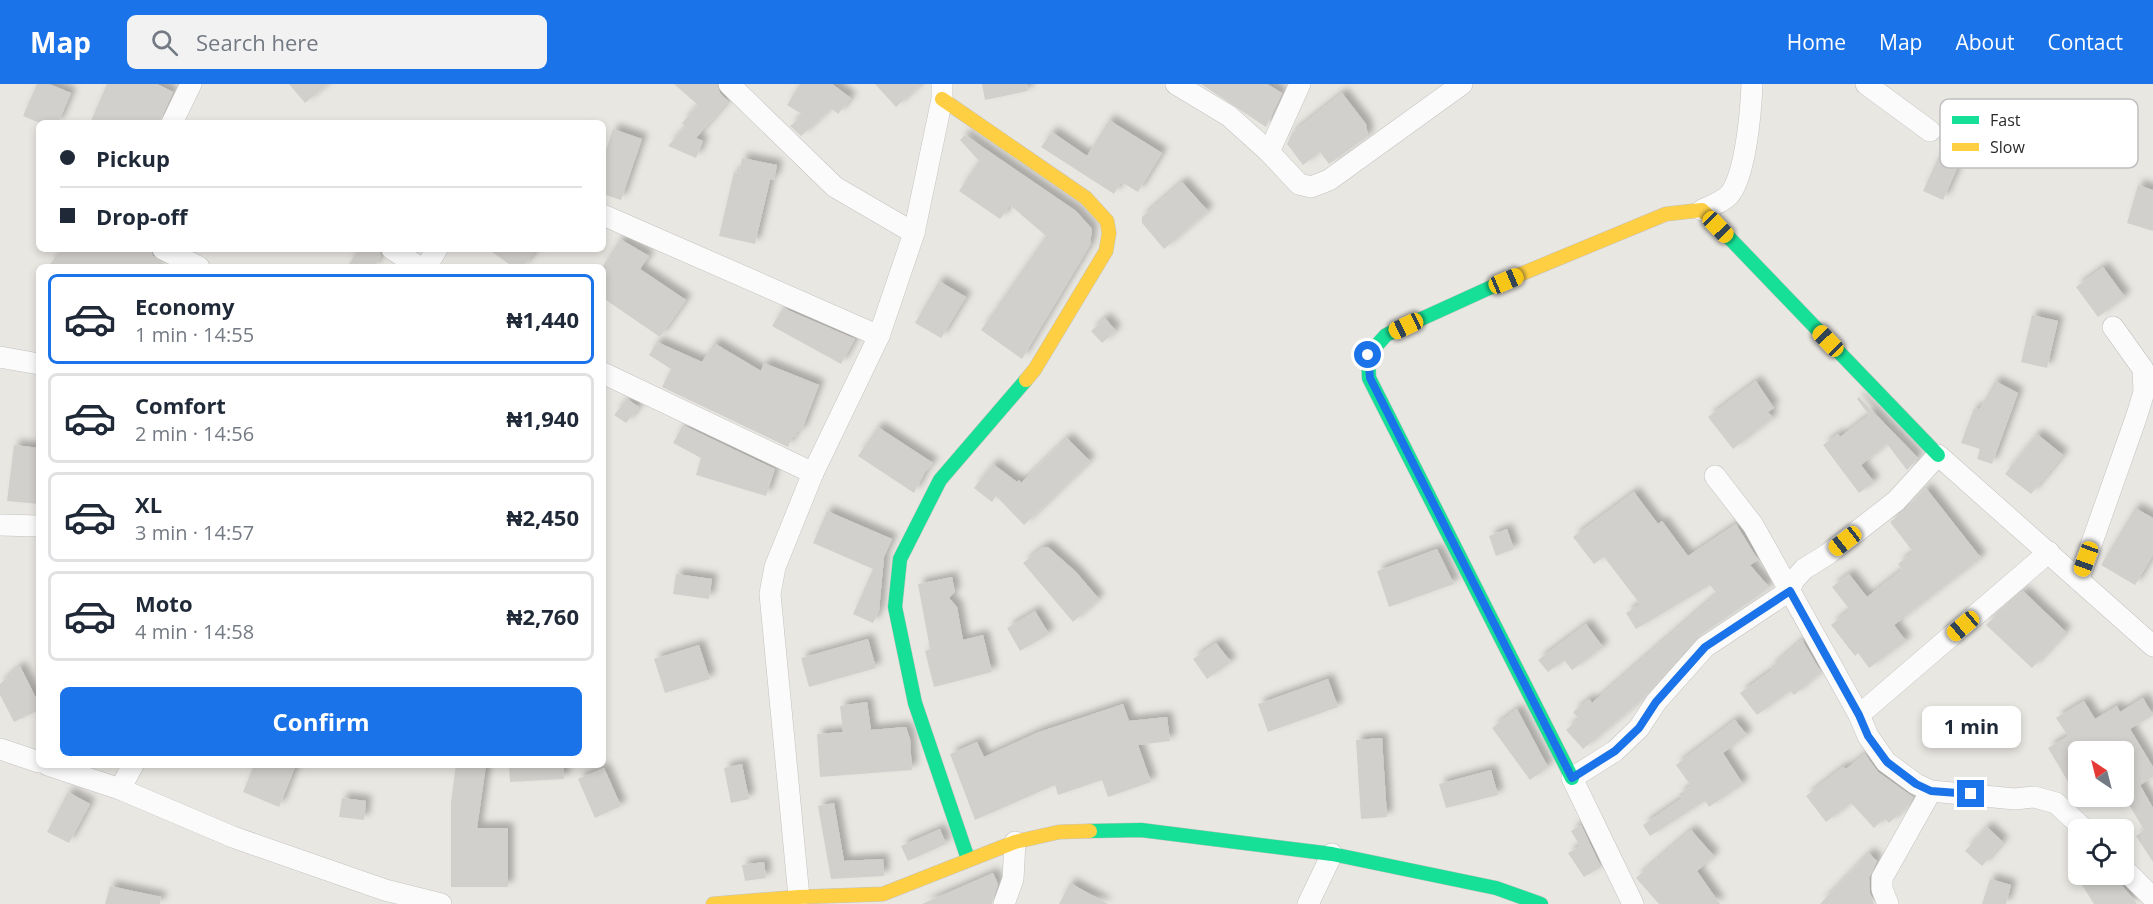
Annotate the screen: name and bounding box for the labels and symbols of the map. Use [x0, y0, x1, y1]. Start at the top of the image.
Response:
legend [1940, 99, 2138, 168]
text: Fast [1990, 109, 2021, 131]
text: Slow [1990, 136, 2025, 158]
car [1699, 208, 1737, 246]
car [1486, 266, 1526, 296]
car [1386, 310, 1426, 342]
car [1809, 322, 1847, 360]
route start [1354, 341, 1381, 368]
car [1825, 523, 1865, 559]
car [2071, 539, 2101, 579]
car [1943, 608, 1983, 644]
callout: 1 min [1922, 707, 2020, 749]
north arrow [2068, 741, 2134, 807]
route end [1957, 780, 1984, 807]

